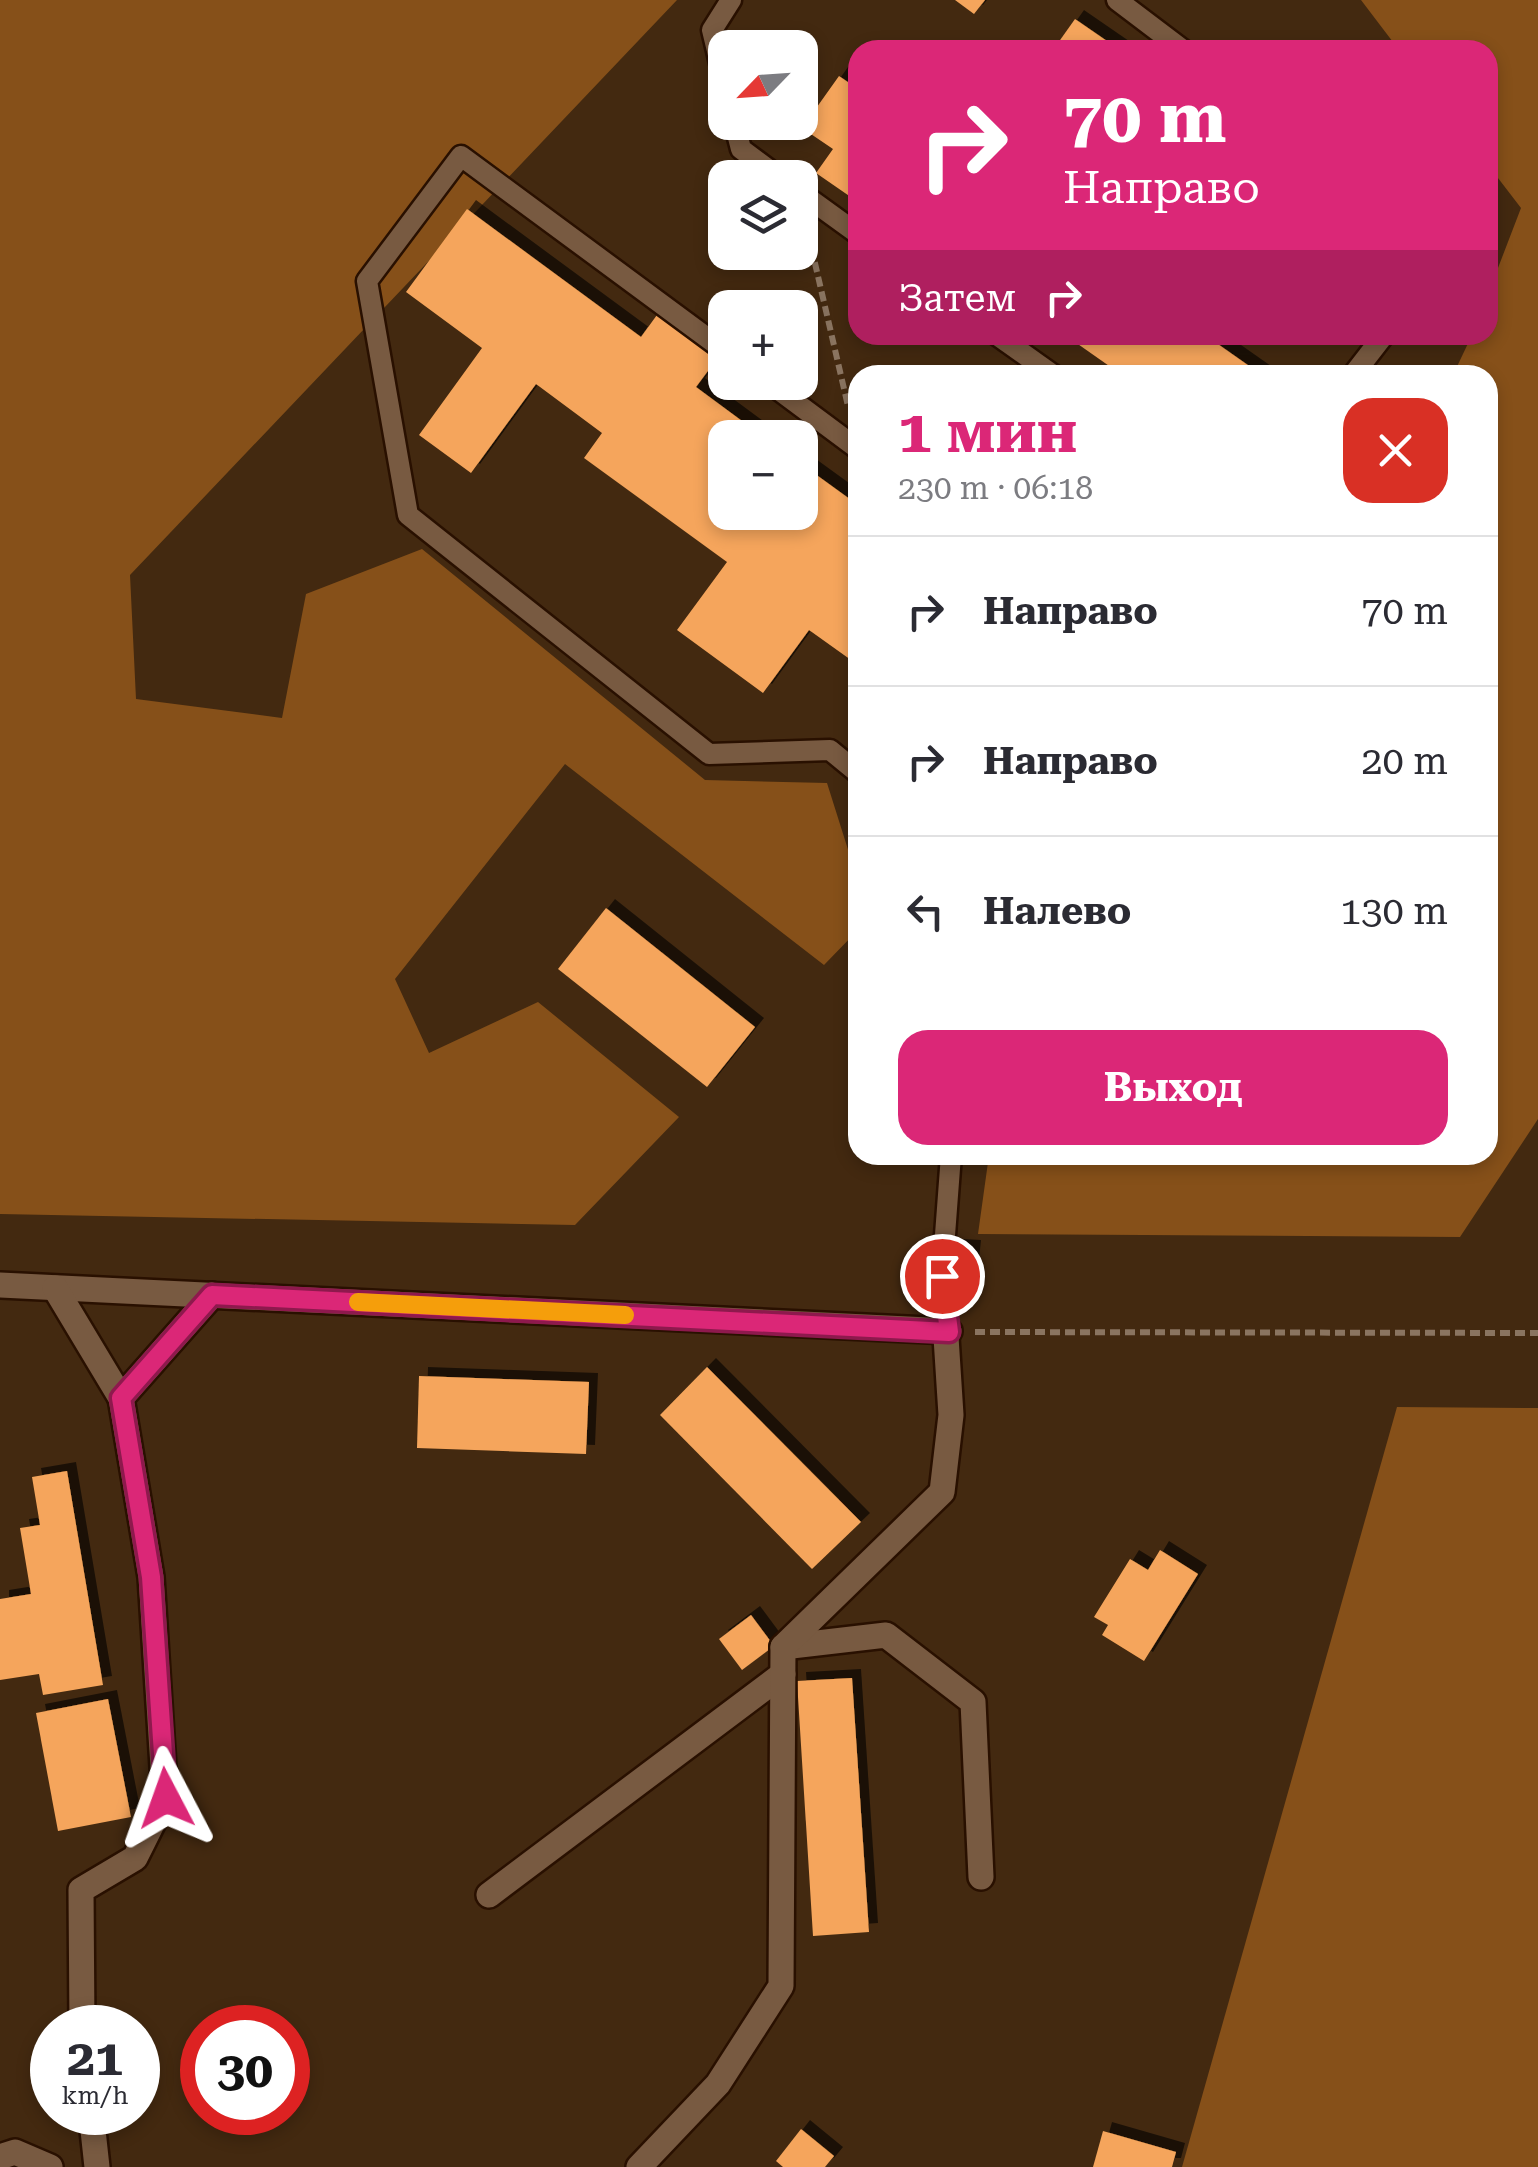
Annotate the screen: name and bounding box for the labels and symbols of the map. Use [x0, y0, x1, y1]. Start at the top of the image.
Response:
north arrow [708, 30, 818, 140]
pin [900, 1234, 985, 1319]
position arrow [114, 1746, 218, 1850]
speed limit sign: 30 [180, 2005, 310, 2135]

